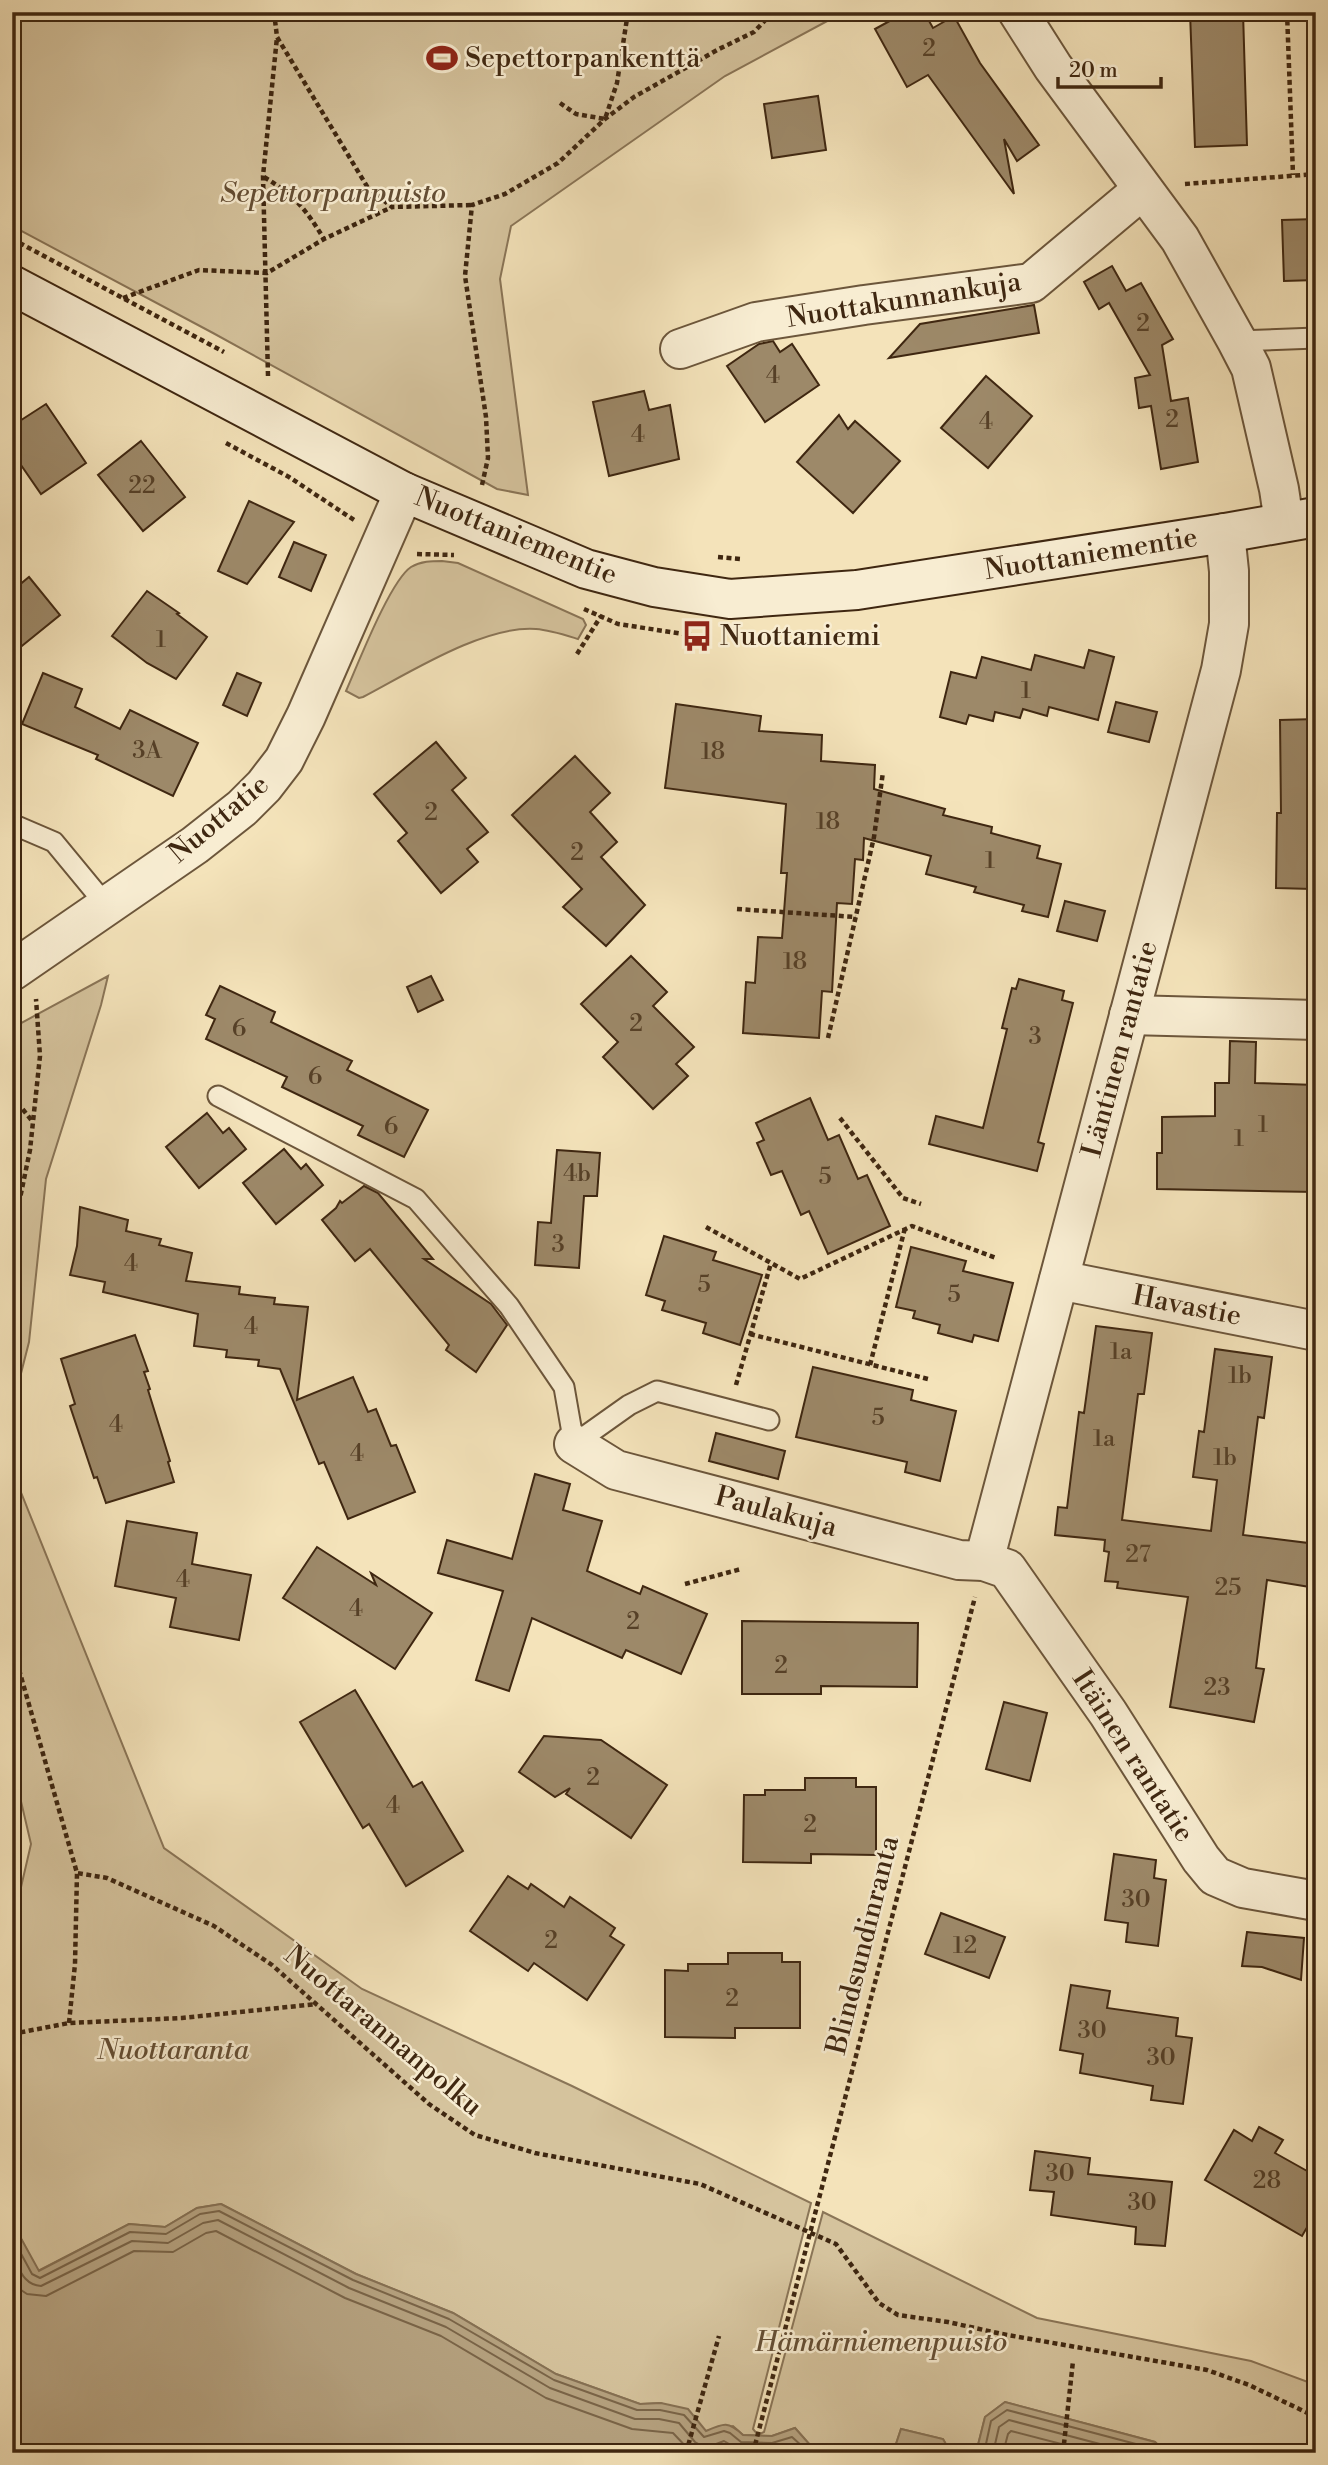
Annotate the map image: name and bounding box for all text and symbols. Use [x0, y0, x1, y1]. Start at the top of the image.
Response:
house number: 2 [922, 34, 936, 64]
sports icon: Sepettorpankenttä [425, 41, 459, 75]
place label: Sepettorpankenttä [465, 41, 701, 76]
scale bar [1058, 46, 1162, 90]
text: 20 m [1069, 58, 1118, 84]
park label: Sepettorpanpuisto [220, 176, 446, 211]
street label: Nuottakunnankuja [784, 264, 1025, 336]
house number: 2 [1136, 309, 1150, 339]
house number: 4 [766, 361, 780, 391]
house number: 2 [1165, 405, 1179, 435]
house number: 4 [979, 407, 993, 437]
house number: 4 [631, 420, 645, 450]
house number: 22 [128, 471, 156, 501]
street label: Nuottaniementie [410, 479, 622, 593]
street label: Nuottaniementie [982, 520, 1200, 588]
bus stop icon: Nuottaniemi [680, 619, 714, 653]
place label: Nuottaniemi [720, 619, 880, 654]
house number: 1 [156, 625, 167, 655]
house number: 1 [1021, 676, 1032, 706]
house number: 3A [132, 736, 162, 766]
house number: 18 [701, 737, 725, 767]
street label: Nuottatie [162, 767, 276, 871]
house number: 2 [424, 798, 438, 828]
house number: 18 [816, 807, 840, 837]
house number: 2 [570, 838, 584, 868]
house number: 1 [985, 846, 996, 876]
street label: Läntinen rantatie [1074, 937, 1166, 1161]
house number: 18 [783, 947, 807, 977]
house number: 2 [629, 1009, 643, 1039]
house number: 6 [232, 1014, 246, 1044]
house number: 3 [1028, 1022, 1042, 1052]
house number: 6 [308, 1062, 322, 1092]
house number: 1 [1258, 1110, 1269, 1140]
house number: 6 [384, 1112, 398, 1142]
house number: 1 [1234, 1124, 1245, 1154]
house number: 4b [563, 1159, 591, 1189]
house number: 5 [818, 1162, 832, 1192]
house number: 3 [551, 1230, 565, 1260]
house number: 4 [124, 1249, 138, 1279]
house number: 5 [697, 1270, 711, 1300]
street label: Havastie [1130, 1278, 1244, 1334]
house number: 5 [947, 1280, 961, 1310]
house number: 4 [244, 1312, 258, 1342]
house number: 1a [1110, 1337, 1133, 1367]
house number: 1b [1228, 1361, 1252, 1391]
house number: 5 [871, 1403, 885, 1433]
house number: 4 [109, 1410, 123, 1440]
house number: 1a [1093, 1424, 1116, 1454]
house number: 4 [350, 1439, 364, 1469]
house number: 1b [1213, 1443, 1237, 1473]
street label: Paulakuja [711, 1479, 842, 1545]
house number: 27 [1125, 1540, 1151, 1570]
house number: 4 [176, 1565, 190, 1595]
house number: 25 [1215, 1573, 1241, 1603]
house number: 4 [349, 1594, 363, 1624]
house number: 2 [626, 1607, 640, 1637]
house number: 2 [774, 1651, 788, 1681]
street label: Itäinen rantatie [1064, 1663, 1202, 1849]
house number: 23 [1204, 1673, 1230, 1703]
house number: 2 [586, 1763, 600, 1793]
house number: 4 [386, 1791, 400, 1821]
house number: 2 [803, 1810, 817, 1840]
street label: Blindsundinranta [819, 1831, 907, 2059]
house number: 30 [1121, 1885, 1151, 1915]
house number: 2 [544, 1926, 558, 1956]
house number: 12 [953, 1931, 977, 1961]
street label: Nuottarannanpolku [277, 1938, 489, 2124]
house number: 2 [725, 1984, 739, 2014]
house number: 30 [1077, 2016, 1107, 2046]
park label: Nuottaranta [96, 2033, 249, 2068]
house number: 30 [1146, 2043, 1176, 2073]
house number: 30 [1045, 2159, 1075, 2189]
house number: 28 [1253, 2166, 1281, 2196]
house number: 30 [1127, 2188, 1157, 2218]
park label: Hämärniemenpuisto [754, 2325, 1007, 2360]

